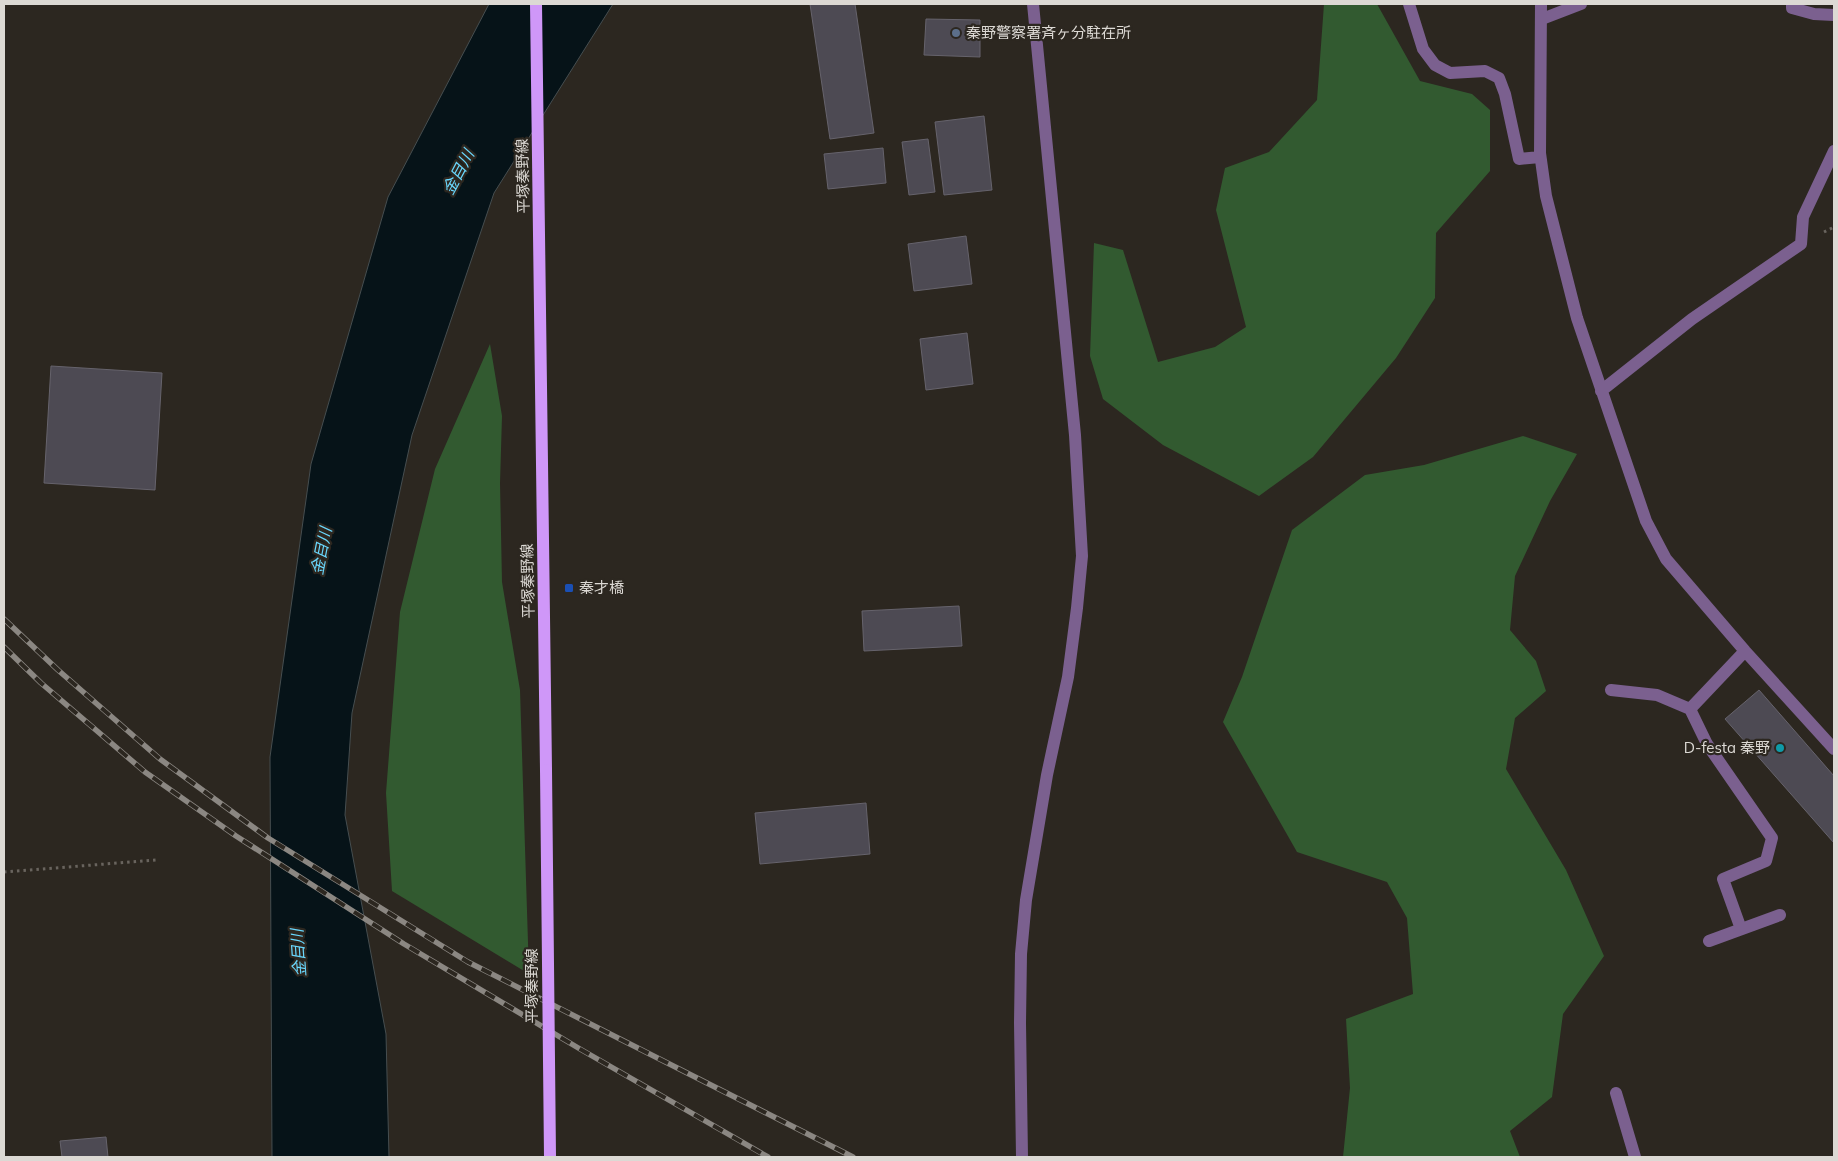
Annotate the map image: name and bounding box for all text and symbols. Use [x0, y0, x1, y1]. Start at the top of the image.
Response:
place label: 秦野警察署斉ヶ分駐在所 [966, 23, 1131, 42]
marker: 秦野警察署斉ヶ分駐在所 [950, 27, 962, 39]
street label: 平塚秦野線 [512, 138, 533, 214]
water label: 金目川 [438, 144, 479, 198]
water label: 金目川 [307, 524, 336, 576]
street label: 平塚秦野線 [517, 543, 538, 619]
place label: 秦才橋 [579, 578, 624, 597]
marker: 秦才橋 [563, 582, 575, 594]
place label: D-festa 秦野 [1684, 738, 1770, 757]
marker: D-festa 秦野 [1774, 742, 1786, 754]
water label: 金目川 [286, 926, 310, 978]
street label: 平塚秦野線 [522, 948, 541, 1024]

